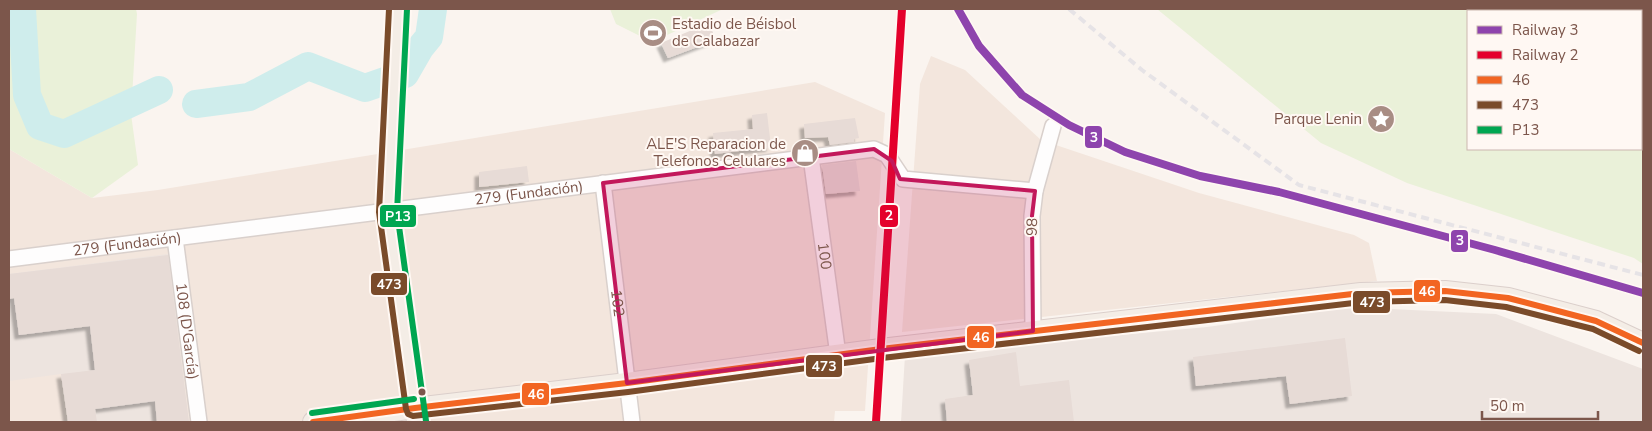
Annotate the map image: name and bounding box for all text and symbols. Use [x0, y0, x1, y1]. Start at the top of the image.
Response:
legend [1467, 10, 1642, 150]
place label: Estadio de Béisbol de Calabazar [672, 14, 797, 51]
sports icon: Estadio de Béisbol de Calabazar [638, 18, 668, 48]
text: Railway 3 [1512, 20, 1579, 40]
text: Railway 2 [1512, 45, 1579, 65]
text: 46 [1512, 70, 1530, 90]
text: 473 [1512, 95, 1539, 115]
place icon: Parque Lenin [1366, 104, 1396, 134]
place label: Parque Lenin [1274, 109, 1362, 129]
text: P13 [1512, 120, 1540, 140]
line badge: 3 [1084, 125, 1103, 149]
text: 3 [1090, 128, 1098, 147]
place label: ALE'S Reparacion de Telefonos Celulares [646, 134, 786, 171]
shop icon: ALE'S Reparacion de Telefonos Celulares [790, 138, 820, 168]
street label: 279 (Fundación) [473, 176, 584, 210]
line badge: P13 [379, 204, 417, 228]
line badge: 2 [879, 204, 899, 228]
text: 2 [885, 206, 893, 225]
text: P13 [385, 207, 411, 226]
street label: 98 [1022, 218, 1042, 236]
street label: 279 (Fundación) [71, 227, 183, 261]
line badge: 3 [1450, 229, 1469, 253]
text: 3 [1456, 231, 1464, 250]
street label: 100 [813, 241, 836, 271]
line badge: 473 [370, 272, 408, 296]
text: 473 [376, 275, 402, 294]
line badge: 46 [1413, 279, 1441, 303]
street label: 108 (D'García) [171, 282, 203, 381]
text: 46 [1419, 282, 1435, 301]
street label: 102 [606, 288, 629, 318]
line badge: 473 [1352, 290, 1391, 314]
text: 473 [1359, 293, 1385, 312]
line badge: 46 [966, 325, 995, 349]
text: 46 [973, 328, 989, 347]
line badge: 473 [805, 354, 843, 378]
text: 473 [811, 357, 837, 376]
line badge: 46 [521, 382, 550, 406]
text: 46 [528, 385, 544, 404]
unlabelled marker [417, 387, 427, 397]
scale bar [1482, 388, 1598, 420]
text: 50 m [1490, 396, 1525, 416]

